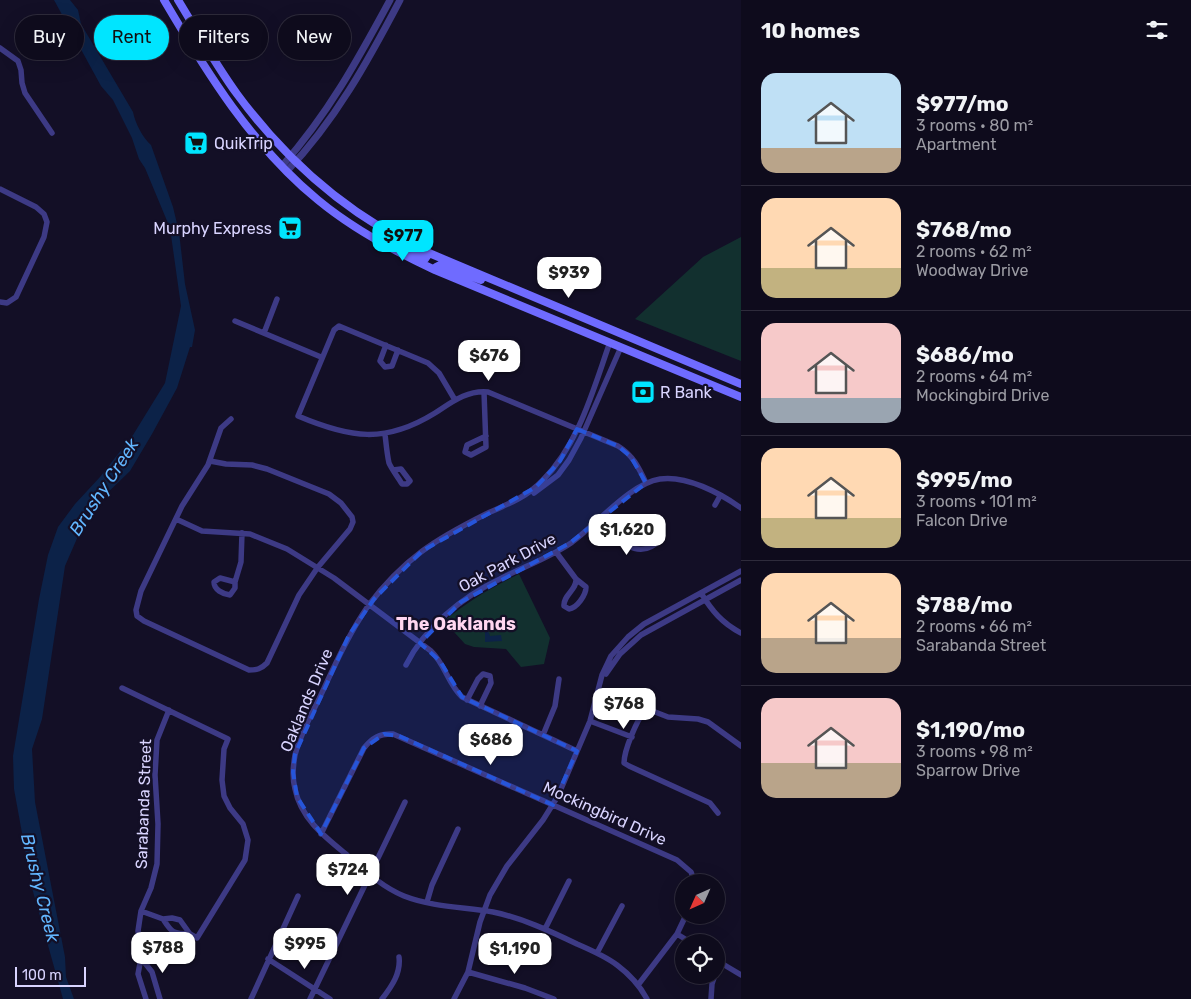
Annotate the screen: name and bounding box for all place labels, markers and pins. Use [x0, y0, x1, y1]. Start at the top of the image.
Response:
supermarket icon: QuikTrip [183, 130, 209, 156]
place label: QuikTrip [214, 134, 273, 153]
supermarket icon: Murphy Express [277, 215, 303, 241]
place label: Murphy Express [153, 219, 272, 238]
pin: $977 [373, 220, 433, 262]
pin: $939 [539, 256, 599, 299]
pin: $676 [459, 340, 519, 382]
bank icon: R Bank [630, 379, 656, 405]
place label: R Bank [660, 383, 713, 402]
pin: $1,620 [586, 514, 668, 556]
pin: $768 [594, 688, 654, 730]
pin: $686 [461, 724, 521, 766]
pin: $724 [318, 854, 378, 896]
pin: $995 [275, 928, 335, 970]
pin: $788 [133, 932, 193, 974]
pin: $1,190 [474, 932, 556, 975]

